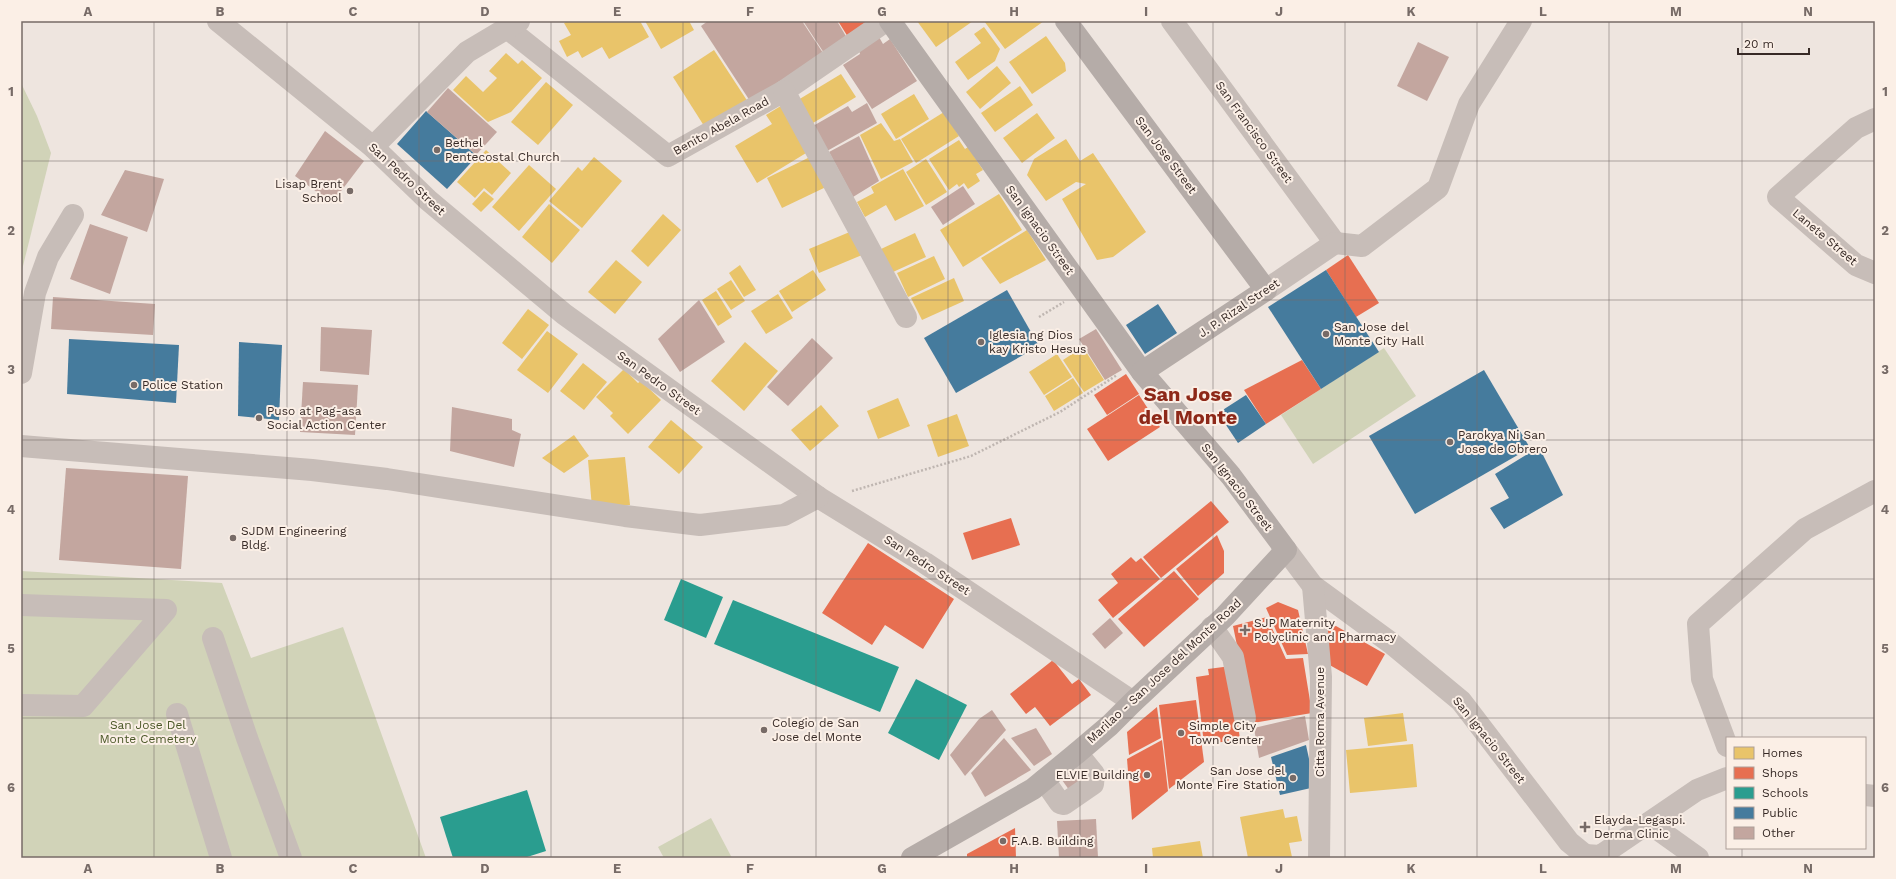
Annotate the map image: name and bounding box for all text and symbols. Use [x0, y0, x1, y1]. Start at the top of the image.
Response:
text: A [84, 4, 93, 19]
text: B [216, 4, 225, 19]
text: C [349, 4, 358, 19]
text: D [480, 4, 490, 19]
text: E [613, 4, 621, 19]
text: F [746, 4, 754, 19]
text: G [877, 4, 887, 19]
text: H [1009, 4, 1019, 19]
text: I [1144, 4, 1148, 19]
text: J [1275, 4, 1283, 19]
text: K [1406, 4, 1416, 19]
text: L [1539, 4, 1547, 19]
text: M [1670, 4, 1682, 19]
text: N [1803, 4, 1813, 19]
scale bar [1738, 30, 1809, 56]
text: 20 m [1744, 37, 1774, 51]
street label: San Francisco Street [1212, 79, 1296, 185]
text: 1 [8, 84, 14, 99]
text: 1 [1882, 84, 1888, 99]
street label: Benito Abela Road [671, 94, 771, 158]
street label: San Jose Street [1132, 114, 1200, 196]
place label: Bethel Pentecostal Church [445, 136, 560, 164]
street label: San Pedro Street [366, 140, 448, 218]
marker: Bethel Pentecostal Church [432, 145, 442, 155]
place label: Lisap Brent School [275, 177, 342, 205]
street label: San Ignacio Street [1003, 183, 1077, 277]
marker: Lisap Brent School [345, 186, 355, 196]
street label: Lanete Street [1790, 206, 1860, 268]
text: 2 [7, 223, 15, 238]
text: 2 [1881, 223, 1889, 238]
street label: J. P. Rizal Street [1196, 276, 1282, 340]
place label: San Jose del Monte City Hall [1334, 320, 1424, 348]
place label: Iglesia ng Dios kay Kristo Hesus [989, 328, 1086, 356]
marker: San Jose del Monte City Hall [1321, 329, 1331, 339]
marker: Iglesia ng Dios kay Kristo Hesus [976, 337, 986, 347]
street label: San Pedro Street [615, 348, 703, 418]
text: 3 [7, 362, 15, 377]
text: 3 [1881, 362, 1889, 377]
place label: Police Station [142, 378, 223, 392]
marker: Police Station [129, 380, 139, 390]
district label: San Jose del Monte [1139, 382, 1237, 429]
place label: Puso at Pag-asa Social Action Center [267, 404, 386, 432]
marker: Puso at Pag-asa Social Action Center [254, 413, 264, 423]
place label: Parokya Ni San Jose de Obrero [1458, 428, 1548, 456]
marker: Parokya Ni San Jose de Obrero [1445, 437, 1455, 447]
street label: San Ignacio Street [1198, 440, 1276, 534]
text: 4 [7, 502, 16, 517]
text: 4 [1881, 502, 1890, 517]
place label: SJDM Engineering Bldg. [241, 524, 347, 552]
street label: San Pedro Street [881, 532, 973, 598]
marker: SJDM Engineering Bldg. [228, 533, 238, 543]
street label: Marilao - San Jose del Monte Road [1084, 596, 1244, 746]
place label: SJP Maternity Polyclinic and Pharmacy [1254, 616, 1397, 644]
marker: SJP Maternity Polyclinic and Pharmacy [1239, 624, 1251, 636]
text: 5 [7, 641, 15, 656]
text: 5 [1881, 641, 1889, 656]
street label: Citta Roma Avenue [1313, 667, 1327, 777]
street label: San Ignacio Street [1450, 694, 1528, 786]
place label: Colegio de San Jose del Monte [772, 716, 862, 744]
park label: San Jose Del Monte Cemetery [99, 718, 197, 746]
place label: Simple City Town Center [1189, 719, 1263, 747]
marker: Colegio de San Jose del Monte [759, 725, 769, 735]
marker: Simple City Town Center [1176, 728, 1186, 738]
legend [1726, 737, 1866, 849]
text: Homes [1762, 746, 1803, 760]
place label: San Jose del Monte Fire Station [1176, 764, 1285, 792]
text: Shops [1762, 766, 1798, 780]
place label: ELVIE Building [1056, 768, 1140, 782]
marker: ELVIE Building [1142, 770, 1152, 780]
marker: San Jose del Monte Fire Station [1288, 773, 1298, 783]
text: 6 [7, 780, 15, 795]
text: 6 [1881, 780, 1889, 795]
text: Schools [1762, 786, 1808, 800]
text: Public [1762, 806, 1798, 820]
place label: Elayda-Legaspi. Derma Clinic [1594, 813, 1686, 841]
marker: Elayda-Legaspi. Derma Clinic [1579, 821, 1591, 833]
text: Other [1762, 826, 1795, 840]
place label: F.A.B. Building [1011, 834, 1094, 848]
marker: F.A.B. Building [998, 836, 1008, 846]
text: A [84, 861, 93, 876]
text: B [216, 861, 225, 876]
text: C [349, 861, 358, 876]
text: D [480, 861, 490, 876]
text: E [613, 861, 621, 876]
text: F [746, 861, 754, 876]
text: G [877, 861, 887, 876]
text: H [1009, 861, 1019, 876]
text: I [1144, 861, 1148, 876]
text: J [1275, 861, 1283, 876]
text: K [1406, 861, 1416, 876]
text: L [1539, 861, 1547, 876]
text: M [1670, 861, 1682, 876]
text: N [1803, 861, 1813, 876]

